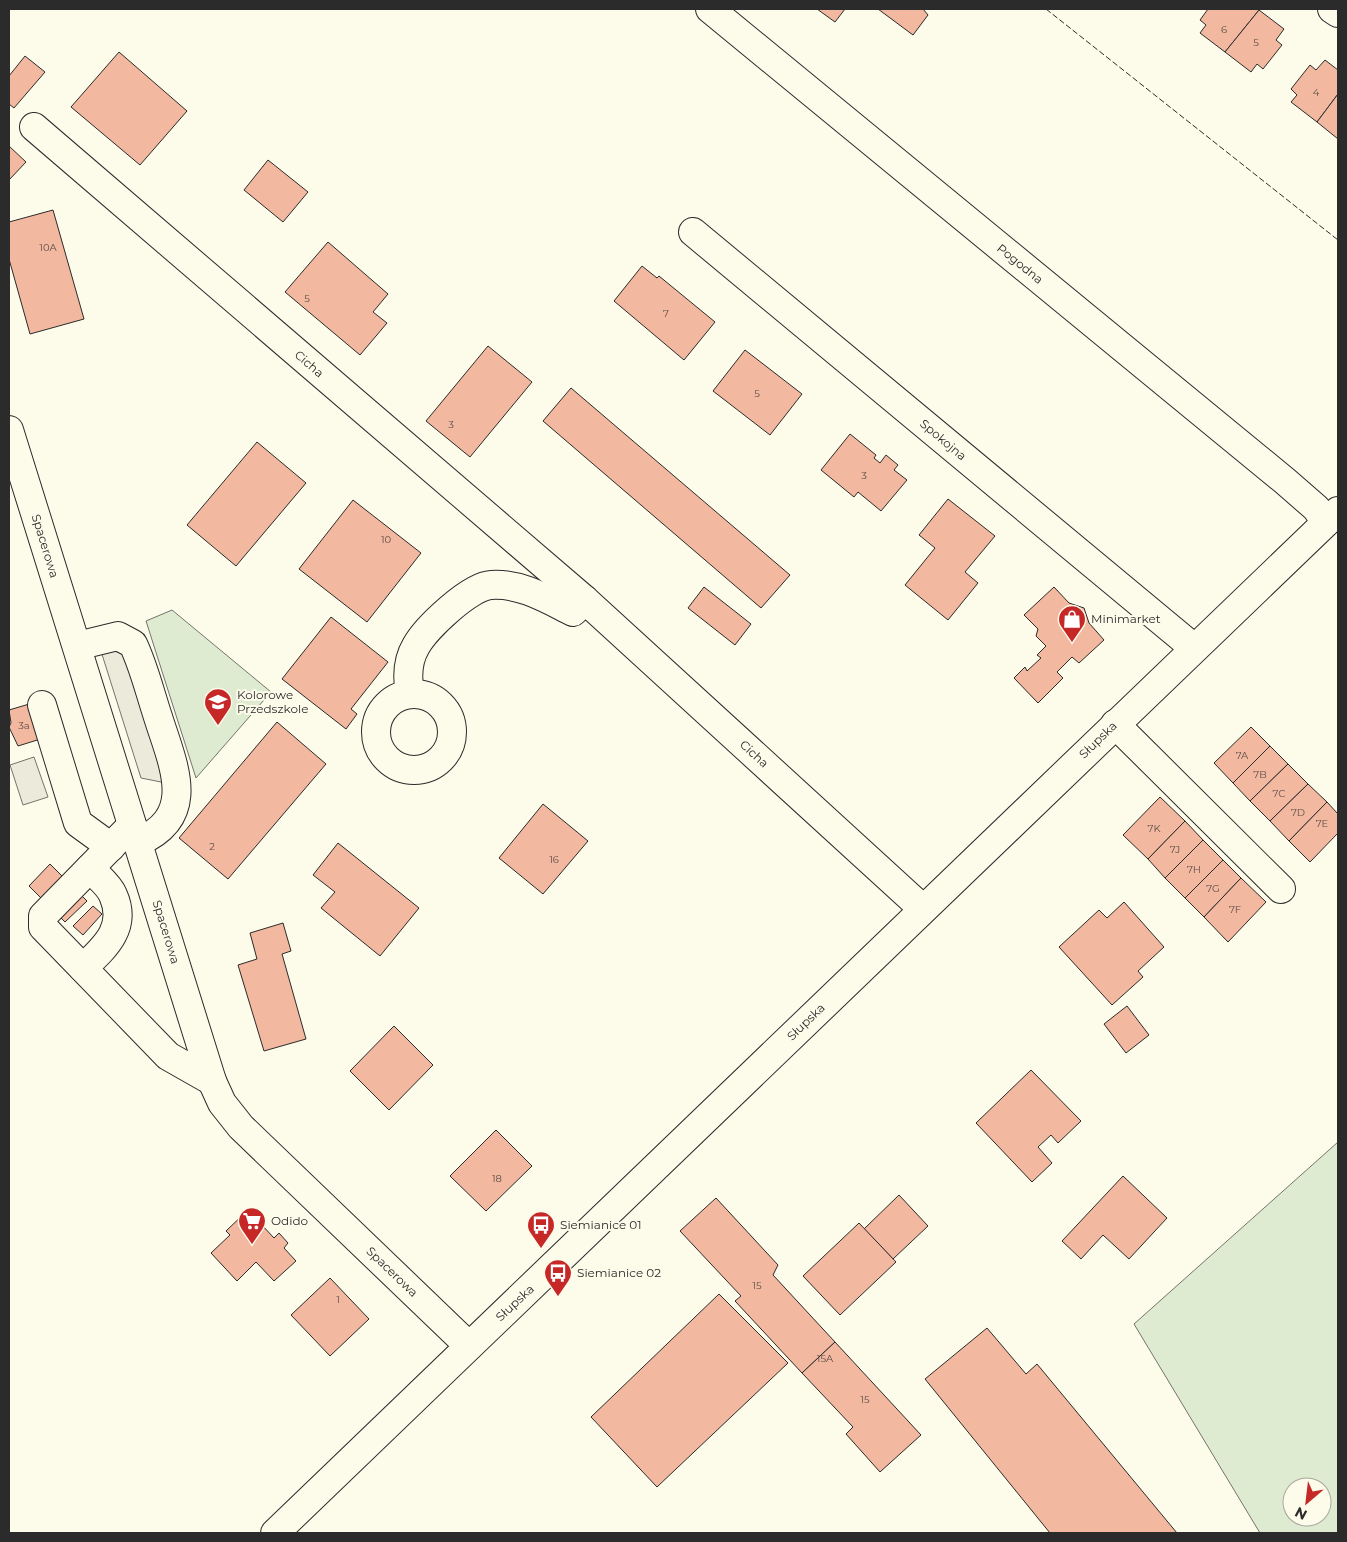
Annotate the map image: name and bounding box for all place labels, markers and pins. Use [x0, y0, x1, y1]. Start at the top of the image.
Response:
shop icon: Minimarket [1057, 604, 1087, 643]
place label: Minimarket [1091, 611, 1161, 626]
school or university icon: Kolorowe Przedszkole [203, 687, 233, 726]
place label: Kolorowe Przedszkole [237, 687, 308, 716]
supermarket icon: Odido [237, 1206, 267, 1245]
bus stop icon: Siemianice 01 [526, 1210, 556, 1249]
place label: Odido [271, 1213, 308, 1228]
place label: Siemianice 01 [560, 1217, 642, 1232]
bus stop icon: Siemianice 02 [543, 1258, 573, 1297]
place label: Siemianice 02 [577, 1265, 661, 1280]

